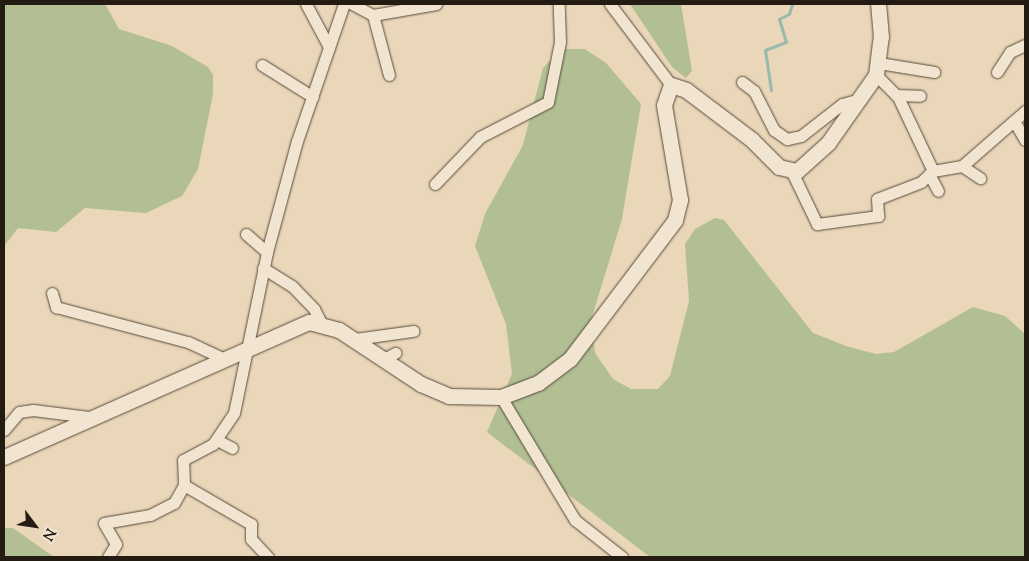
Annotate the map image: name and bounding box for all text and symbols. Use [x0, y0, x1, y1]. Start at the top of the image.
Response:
north arrow [10, 501, 60, 551]
text: N [36, 524, 59, 544]

